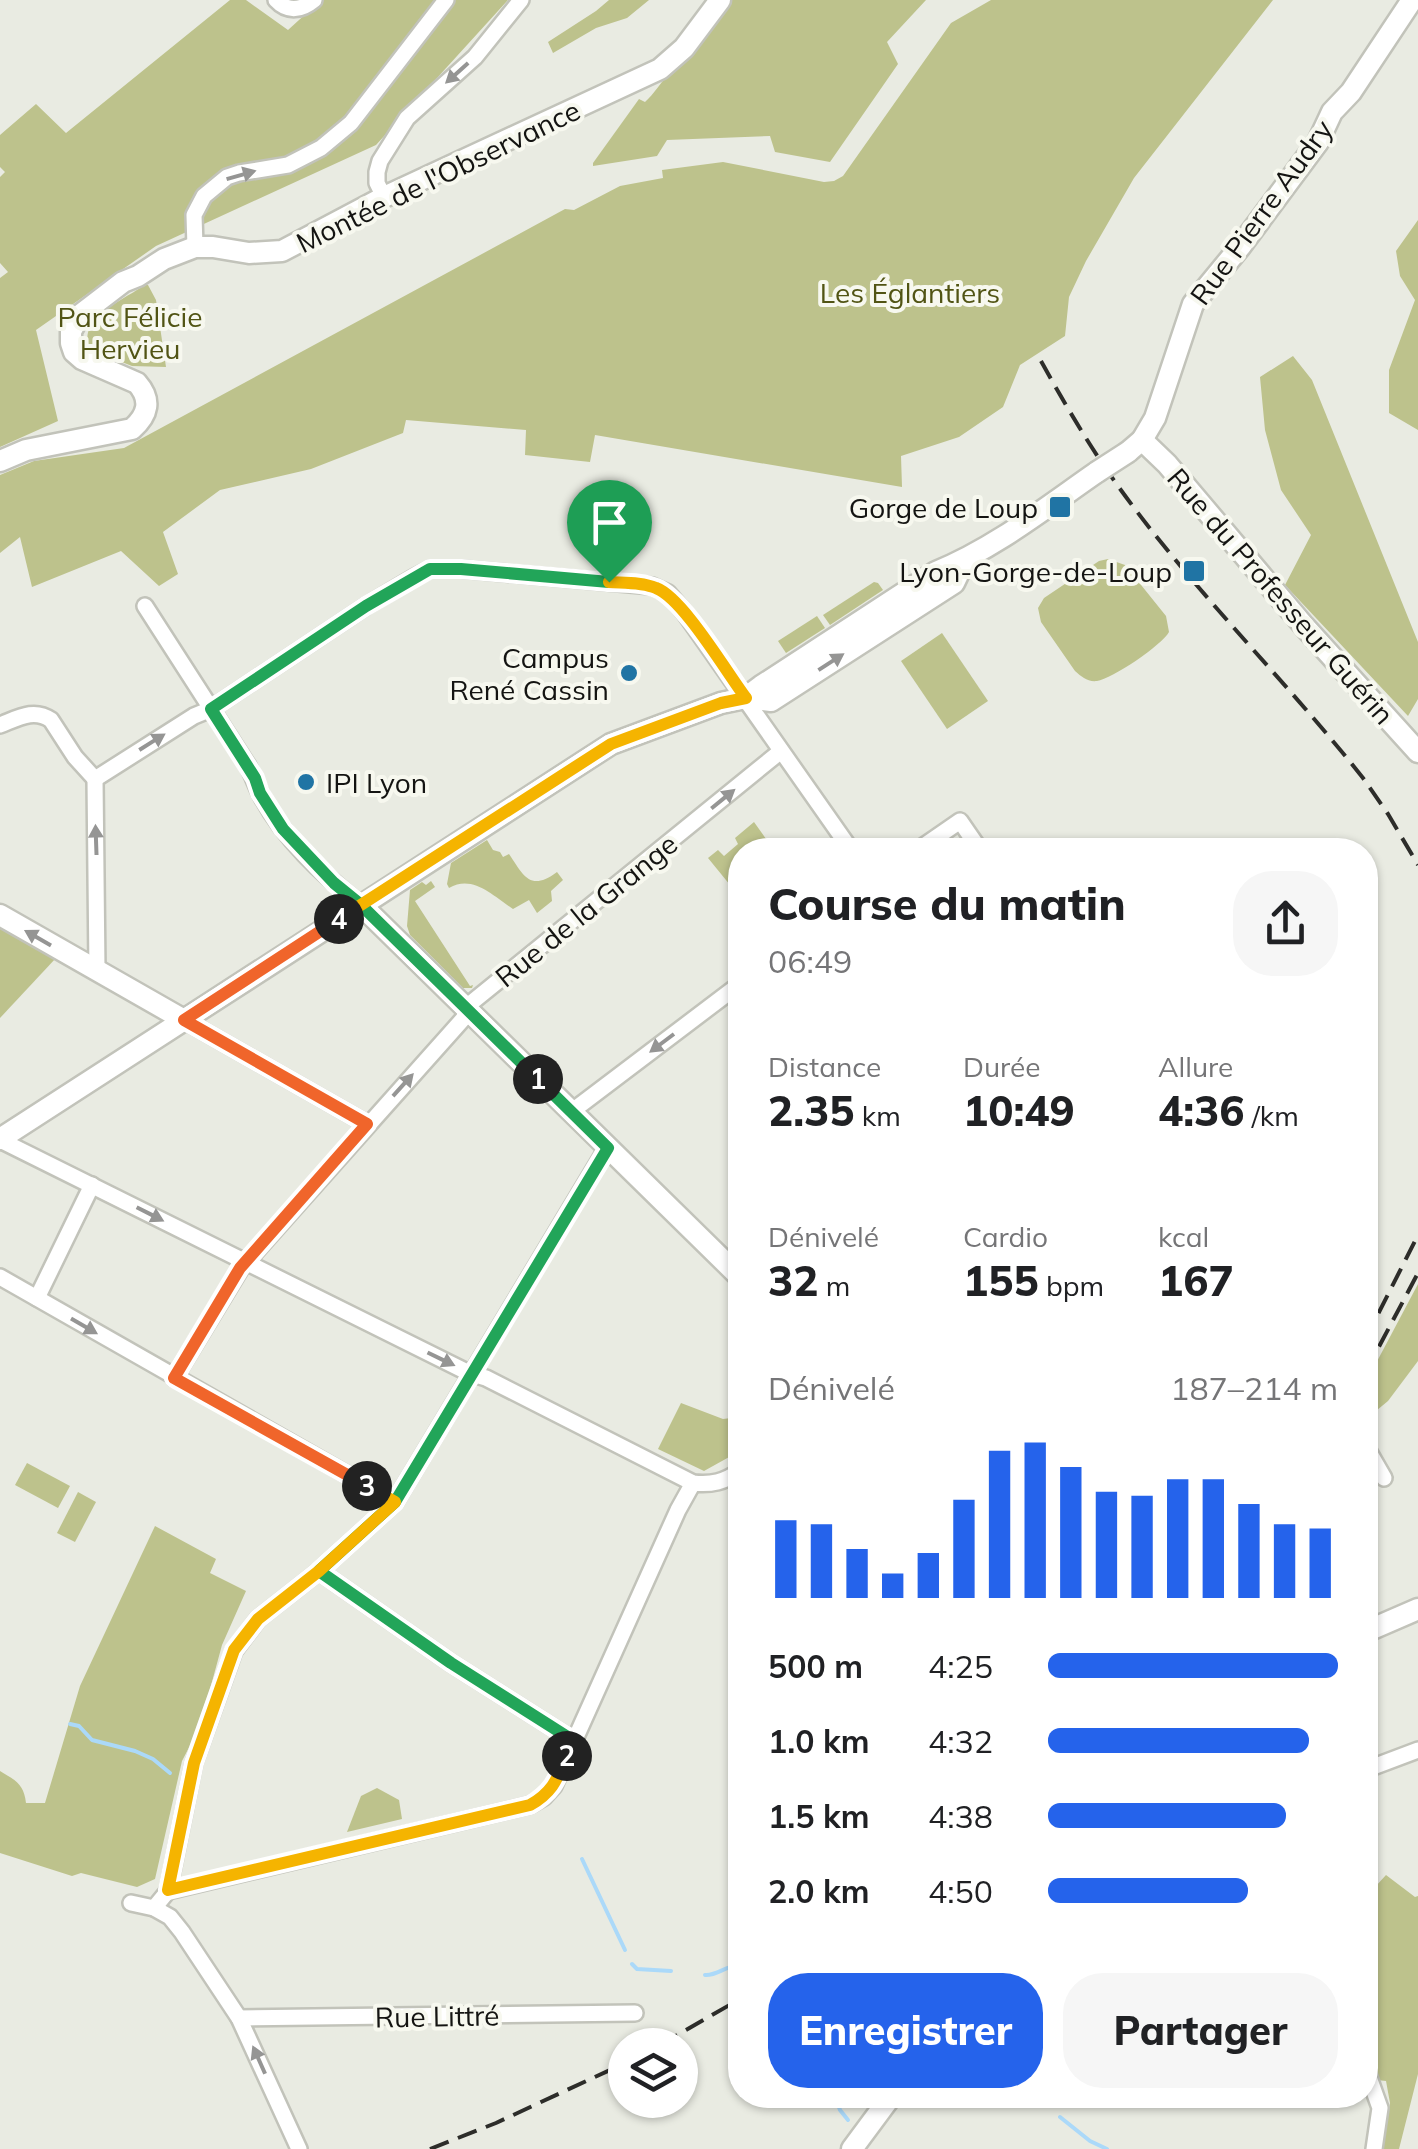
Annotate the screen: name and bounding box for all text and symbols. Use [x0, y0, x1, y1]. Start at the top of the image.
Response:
one-way arrow [445, 62, 470, 84]
street label: Montée de l'Observance [290, 92, 586, 260]
street label: Rue Pierre Audry [1182, 112, 1340, 311]
one-way arrow [226, 167, 256, 182]
park label: Les Églantiers [820, 275, 1000, 310]
park label: Parc Félicie Hervieu [57, 299, 203, 366]
street label: Rue du Professeur Guérin [1160, 461, 1402, 731]
pin [567, 480, 652, 583]
place label: Gorge de Loup [849, 490, 1038, 525]
marker: Gorge de Loup [1047, 494, 1073, 520]
icon: arrive [582, 495, 637, 550]
place label: Lyon-Gorge-de-Loup [899, 554, 1172, 589]
marker: Lyon-Gorge-de-Loup [1181, 558, 1207, 584]
place label: Campus René Cassin [449, 640, 609, 707]
one-way arrow [818, 654, 845, 672]
marker: Campus René Cassin [618, 662, 640, 684]
one-way arrow [138, 734, 166, 752]
place label: IPI Lyon [326, 765, 427, 800]
marker: IPI Lyon [295, 771, 317, 793]
one-way arrow [711, 789, 736, 810]
one-way arrow [88, 824, 104, 855]
street label: Rue de la Grange [488, 826, 684, 994]
button: share [1233, 871, 1338, 976]
text: Course du matin [768, 875, 1126, 931]
pin: 4 [314, 894, 364, 944]
text: 4 [331, 901, 347, 936]
one-way arrow [24, 929, 53, 946]
text: 06:49 [768, 941, 852, 981]
one-way arrow [650, 1032, 676, 1053]
text: Distance [768, 1049, 881, 1084]
text: Durée [963, 1049, 1041, 1084]
text: Allure [1158, 1049, 1233, 1084]
pin: 1 [513, 1054, 563, 1104]
text: 1 [530, 1061, 546, 1096]
one-way arrow [391, 1073, 414, 1097]
text: 2.35 [768, 1084, 855, 1137]
text: 10:49 [963, 1084, 1075, 1137]
text: 4:36 [1158, 1084, 1245, 1137]
text: km [855, 1098, 901, 1133]
text: /km [1245, 1098, 1299, 1133]
one-way arrow [136, 1205, 165, 1222]
text: Dénivelé [768, 1219, 879, 1254]
text: Cardio [963, 1219, 1048, 1254]
text: kcal [1158, 1219, 1209, 1254]
text: 32 [768, 1254, 818, 1307]
text: 155 [963, 1254, 1039, 1307]
text: 167 [1158, 1254, 1234, 1307]
text: m [818, 1268, 850, 1303]
text: bpm [1039, 1268, 1104, 1303]
one-way arrow [70, 1317, 98, 1334]
one-way arrow [427, 1350, 456, 1367]
text: Dénivelé [768, 1368, 895, 1408]
text: 187–214 m [1170, 1368, 1338, 1408]
pin: 3 [342, 1461, 392, 1511]
text: 3 [359, 1468, 375, 1503]
text: 500 m [768, 1646, 863, 1686]
text: 4:25 [928, 1646, 993, 1686]
text: 1.0 km [768, 1721, 870, 1761]
text: 4:32 [928, 1721, 993, 1761]
pin: 2 [542, 1731, 592, 1781]
text: 2 [559, 1738, 575, 1773]
text: 1.5 km [768, 1796, 870, 1836]
text: 4:38 [928, 1796, 993, 1836]
text: 2.0 km [768, 1871, 870, 1911]
text: 4:50 [928, 1871, 993, 1911]
button: Enregistrer [768, 1973, 1043, 2088]
button: Partager [1063, 1973, 1338, 2088]
street label: Rue Littré [374, 1997, 500, 2035]
map controls [608, 2028, 698, 2118]
button: layers [608, 2028, 698, 2118]
one-way arrow [250, 2045, 267, 2074]

